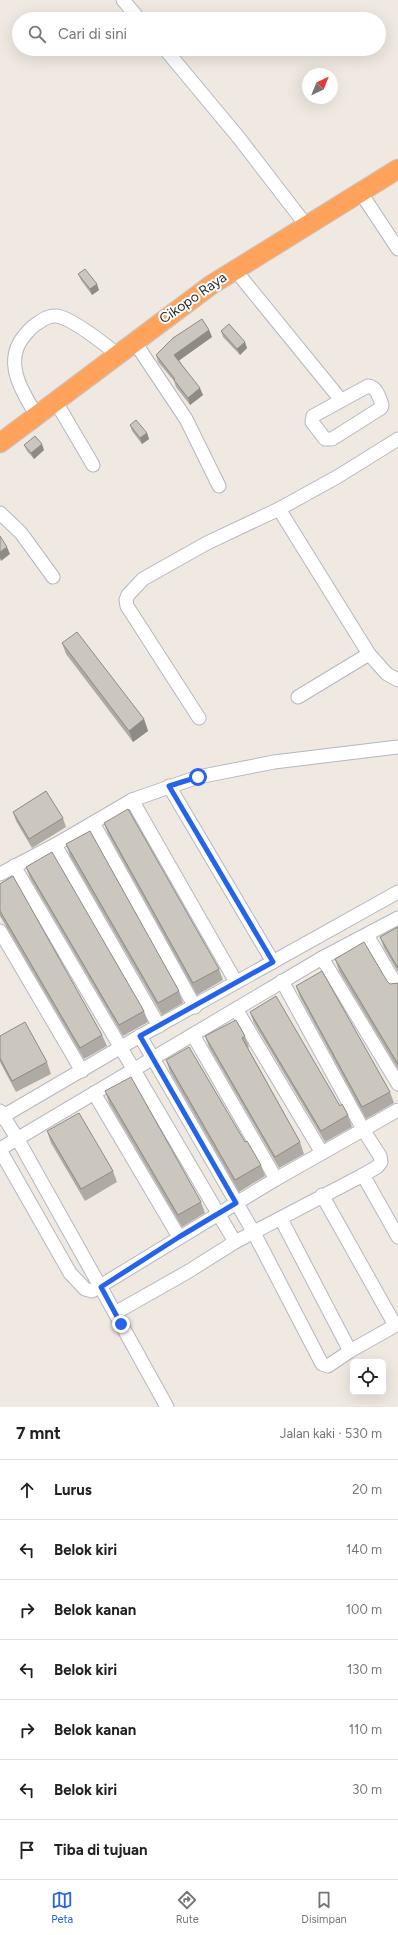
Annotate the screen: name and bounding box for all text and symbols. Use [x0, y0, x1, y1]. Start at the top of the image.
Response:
search box [12, 12, 386, 56]
icon: search [26, 23, 48, 45]
text: Cari di sini [58, 25, 127, 43]
north arrow [302, 68, 338, 104]
street label: Cikopo Raya [156, 269, 230, 327]
route start [189, 768, 207, 786]
route end [112, 1315, 130, 1333]
map controls [350, 1359, 386, 1395]
button: locate [350, 1359, 386, 1395]
text: 7 mnt [16, 1423, 61, 1443]
text: Jalan kaki · 530 m [280, 1426, 382, 1441]
icon: ahead [16, 1479, 38, 1501]
text: Lurus [54, 1481, 92, 1499]
text: 20 m [352, 1482, 382, 1497]
icon: left [16, 1539, 38, 1561]
text: Belok kiri [54, 1541, 117, 1559]
text: 140 m [346, 1542, 382, 1557]
icon: right [16, 1599, 38, 1621]
text: Belok kanan [54, 1601, 136, 1619]
text: 100 m [346, 1602, 382, 1617]
icon: left [16, 1659, 38, 1681]
text: Belok kiri [54, 1661, 117, 1679]
text: 130 m [347, 1662, 382, 1677]
icon: right [16, 1719, 38, 1741]
text: Belok kanan [54, 1721, 136, 1739]
text: 110 m [349, 1722, 382, 1737]
icon: left [16, 1779, 38, 1801]
text: Belok kiri [54, 1781, 117, 1799]
text: 30 m [352, 1782, 382, 1797]
icon: arrive [16, 1839, 38, 1861]
text: Tiba di tujuan [54, 1841, 148, 1859]
tab: Peta [51, 1889, 73, 1926]
tab: Rute [176, 1889, 199, 1926]
tab: Disimpan [301, 1889, 347, 1926]

